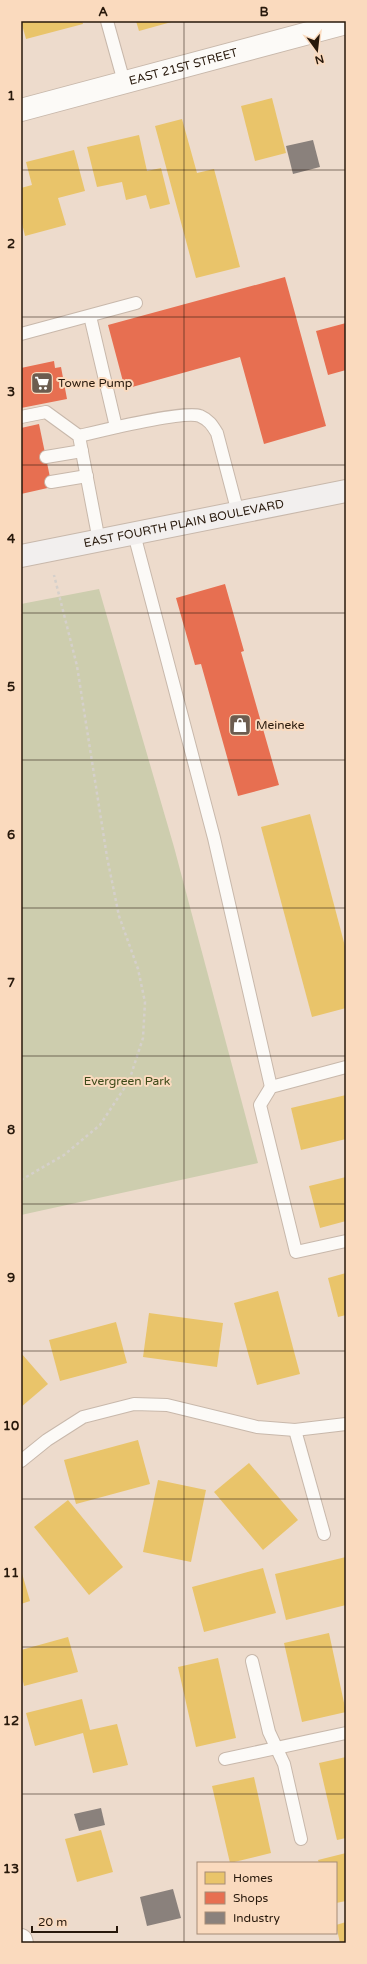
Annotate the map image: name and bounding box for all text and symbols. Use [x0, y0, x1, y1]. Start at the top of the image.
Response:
text: A [98, 4, 108, 20]
text: B [259, 4, 269, 20]
north arrow [297, 30, 337, 70]
street label: EAST 21ST STREET [127, 45, 240, 88]
text: N [314, 52, 325, 67]
text: 1 [7, 88, 15, 104]
text: 2 [7, 236, 15, 252]
supermarket icon: Towne Pump [29, 370, 55, 396]
place label: Towne Pump [58, 376, 132, 390]
text: 3 [7, 384, 15, 400]
street label: EAST FOURTH PLAIN BOULEVARD [82, 497, 285, 550]
text: 4 [7, 531, 16, 547]
text: 5 [7, 679, 15, 695]
shop icon: Meineke [227, 712, 253, 738]
place label: Meineke [256, 718, 305, 732]
text: 6 [7, 827, 15, 843]
text: 7 [7, 975, 15, 991]
park label: Evergreen Park [84, 1074, 171, 1088]
text: 8 [7, 1122, 15, 1138]
text: 9 [7, 1270, 15, 1286]
text: 10 [3, 1418, 19, 1434]
text: 11 [3, 1565, 19, 1581]
text: 12 [3, 1713, 19, 1729]
text: 13 [3, 1861, 19, 1877]
legend [197, 1862, 337, 1934]
text: Homes [233, 1871, 273, 1885]
text: Shops [233, 1891, 268, 1905]
scale bar [32, 1908, 117, 1934]
text: Industry [233, 1911, 280, 1925]
text: 20 m [38, 1915, 67, 1929]

